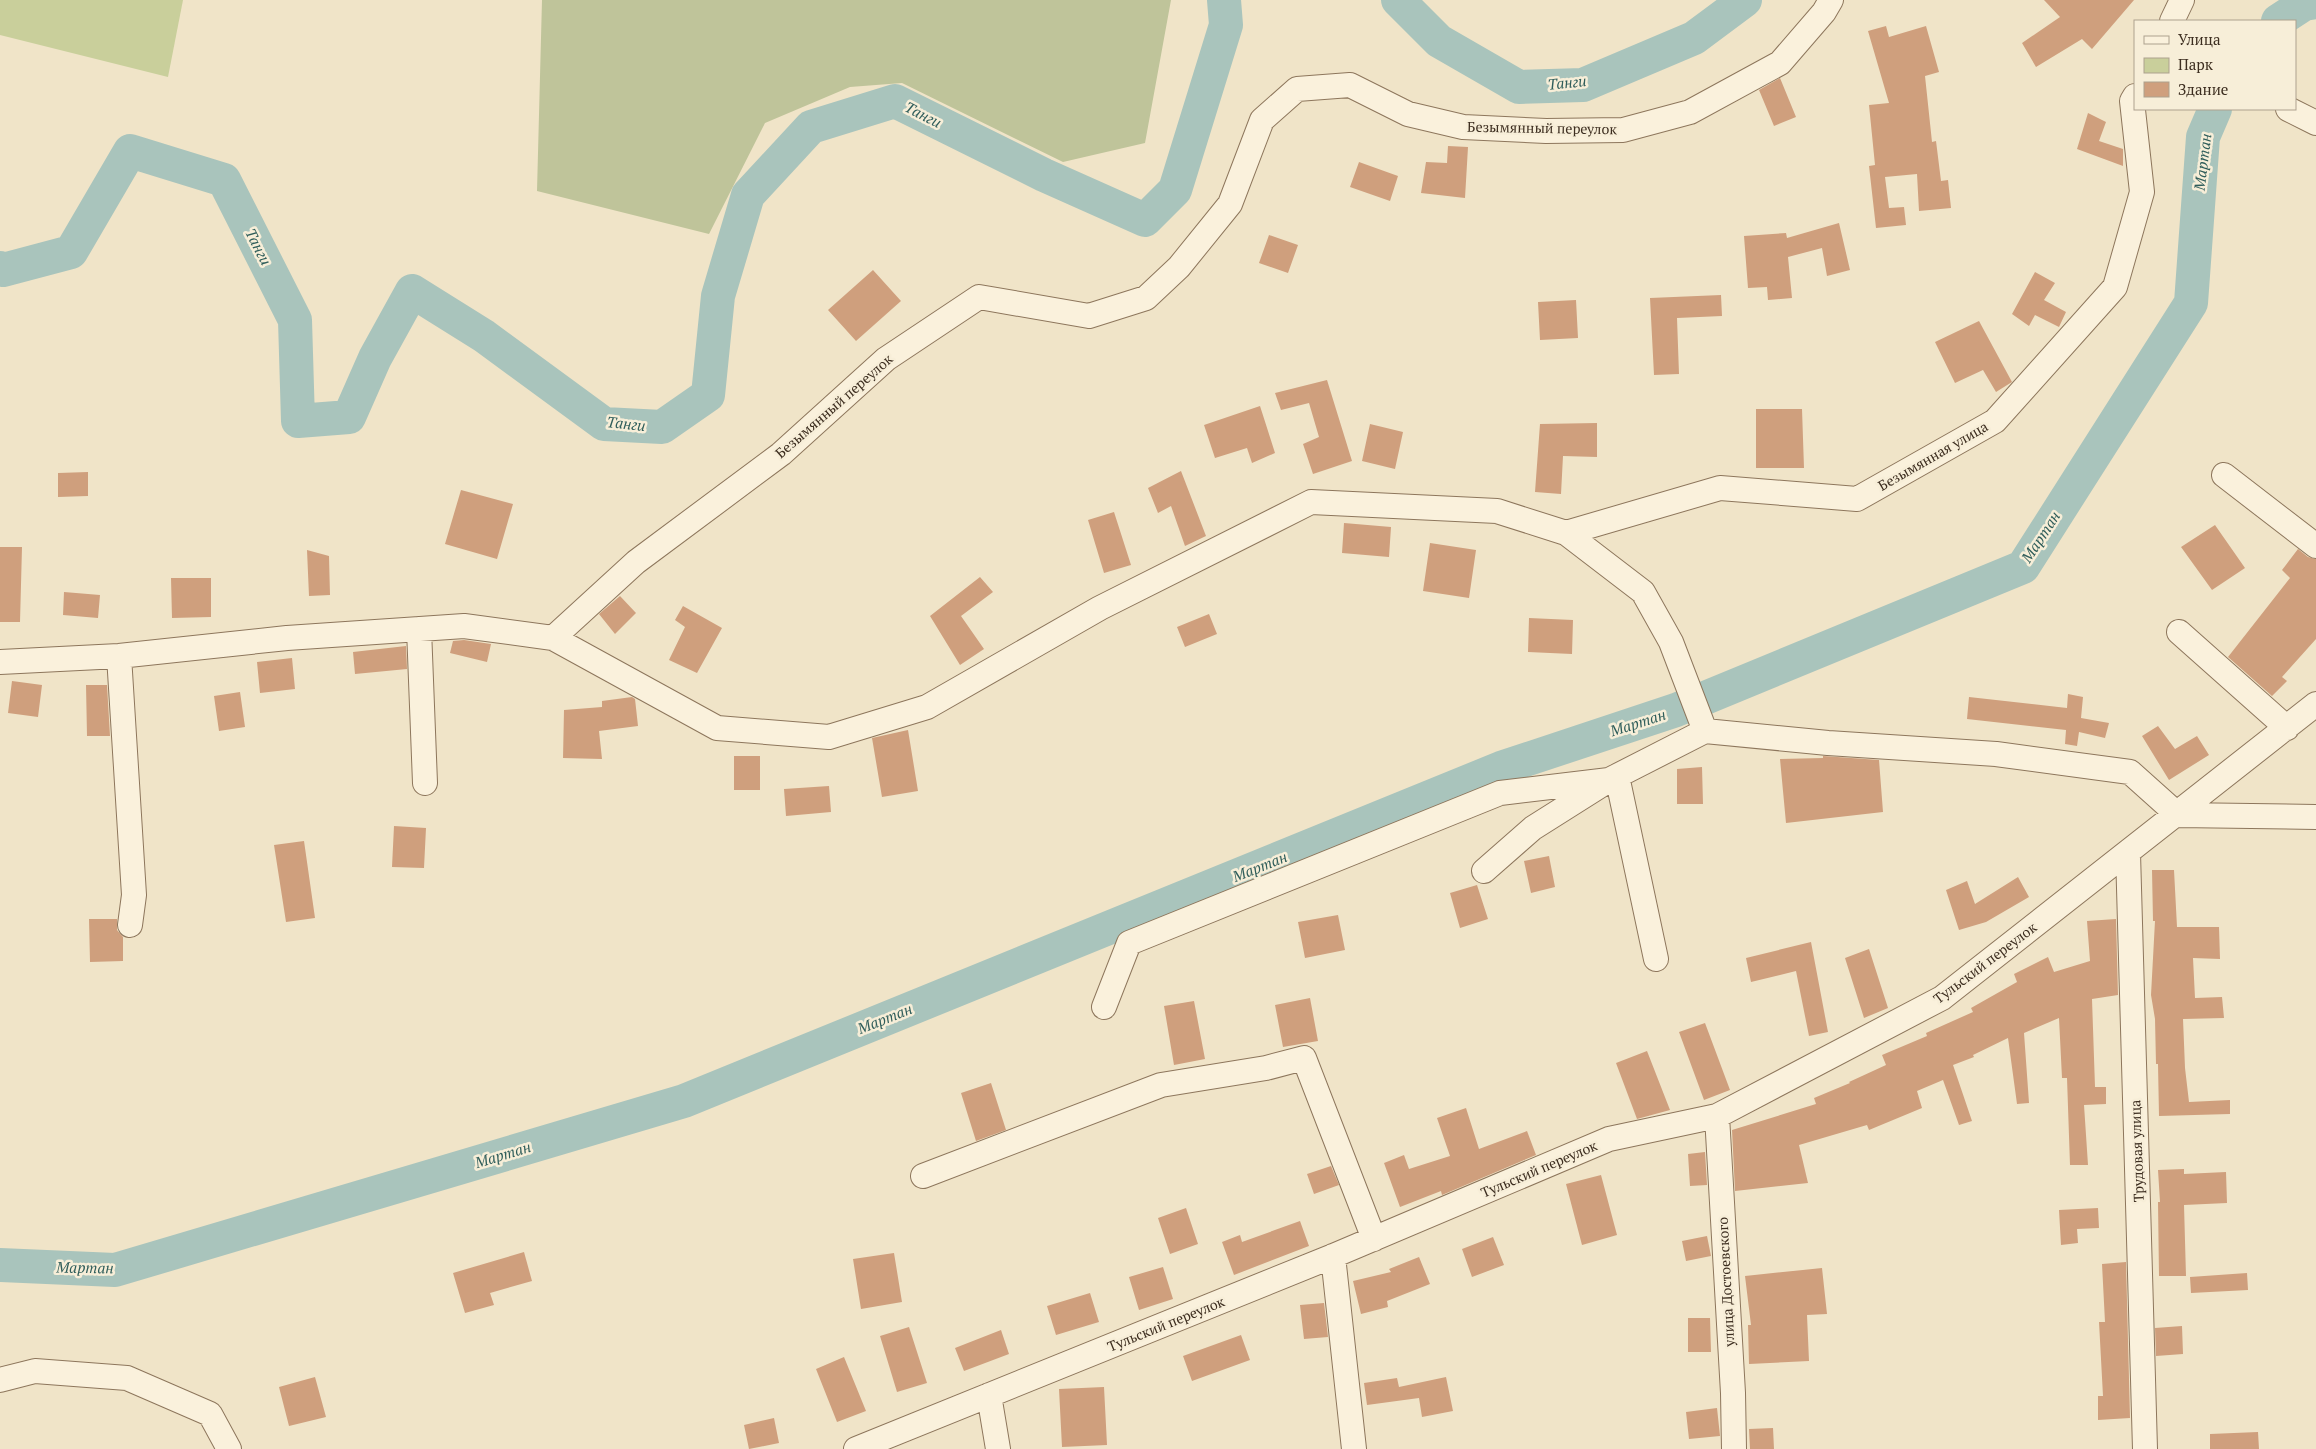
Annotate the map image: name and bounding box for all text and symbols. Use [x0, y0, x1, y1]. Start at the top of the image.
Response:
legend [2134, 20, 2296, 110]
text: Улица [2178, 29, 2221, 49]
text: Парк [2178, 54, 2214, 74]
water label: Танги [1547, 70, 1587, 94]
text: Здание [2178, 79, 2228, 99]
water label: Танги [902, 96, 945, 132]
street label: Безымянный переулок [1467, 117, 1617, 138]
water label: Мартан [2188, 132, 2215, 193]
water label: Танги [241, 225, 277, 268]
street label: Безымянный переулок [771, 349, 897, 462]
water label: Танги [606, 411, 646, 435]
street label: Безымянная улица [1874, 416, 1991, 495]
water label: Мартан [2016, 507, 2064, 567]
water label: Мартан [1606, 704, 1668, 741]
water label: Мартан [1228, 846, 1290, 886]
street label: Тульский переулок [1929, 917, 2041, 1008]
water label: Мартан [853, 998, 915, 1038]
street label: Трудовая улица [2125, 1100, 2148, 1203]
street label: Тульский переулок [1478, 1135, 1600, 1202]
water label: Мартан [471, 1136, 533, 1172]
street label: улица Достоевского [1713, 1216, 1738, 1348]
water label: Мартан [55, 1256, 114, 1277]
street label: Тульский переулок [1104, 1291, 1228, 1356]

